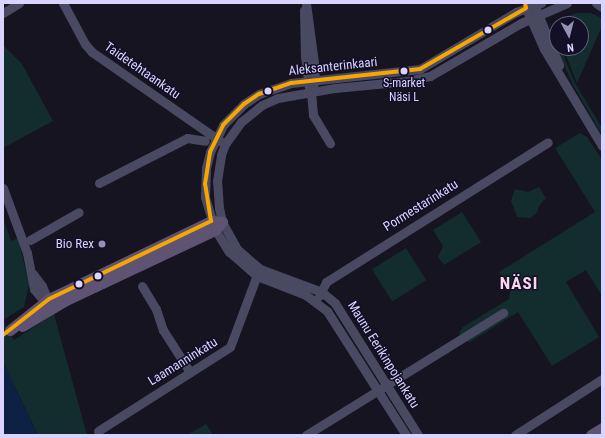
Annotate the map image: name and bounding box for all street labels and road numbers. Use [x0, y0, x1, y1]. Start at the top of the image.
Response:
street label: Taidetehtaankatu [101, 39, 183, 103]
street label: Aleksanterinkaari [288, 55, 378, 79]
street label: Pormestarinkatu [381, 177, 461, 235]
street label: Maunu Eerikinpojankatu [344, 299, 422, 411]
street label: Laamanninkatu [145, 335, 221, 389]

